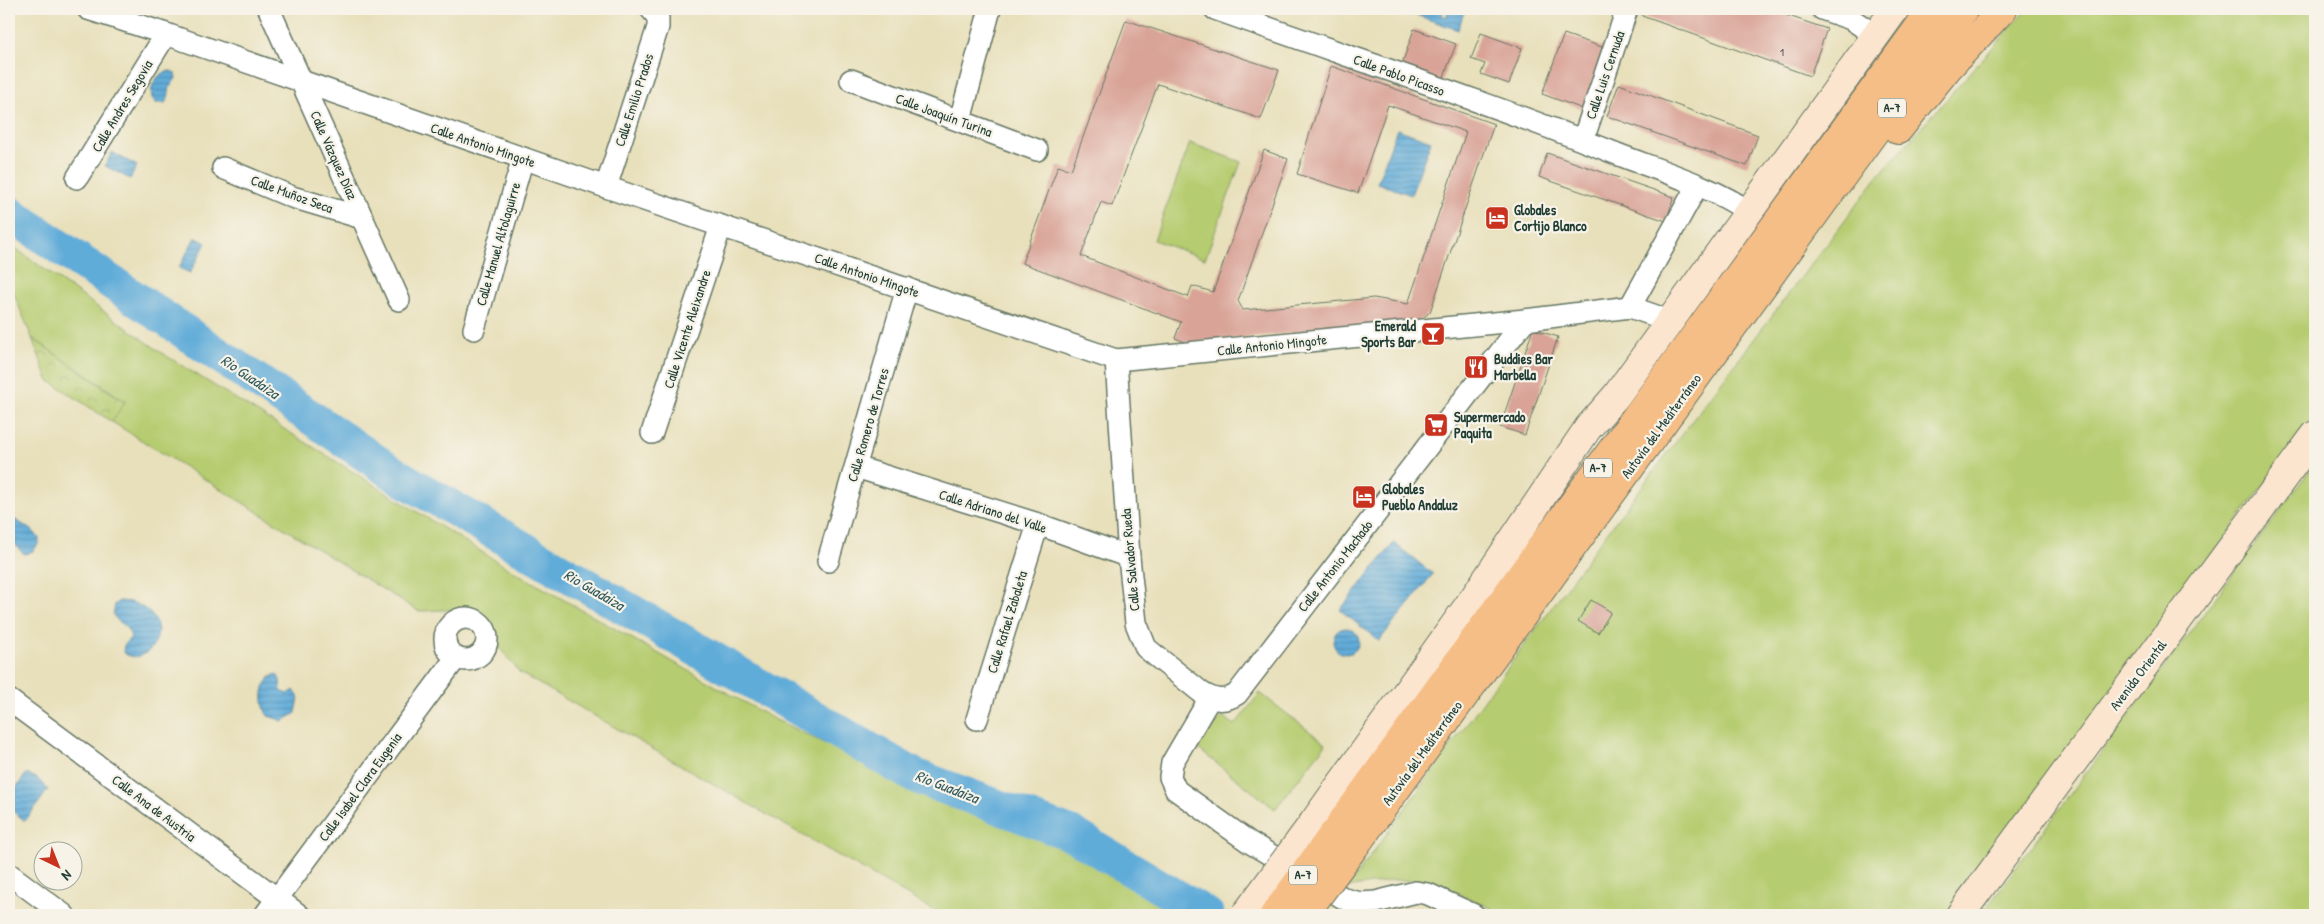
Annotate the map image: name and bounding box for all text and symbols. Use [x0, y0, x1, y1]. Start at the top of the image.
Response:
street label: Calle Luis Cernuda [1581, 28, 1629, 121]
house number: 1 [1780, 45, 1784, 59]
street label: Calle Pablo Picasso [1351, 49, 1448, 100]
street label: Calle Emilio Prados [610, 51, 657, 149]
street label: Calle Andres Segovia [87, 56, 158, 156]
street label: Calle Joaquín Turina [893, 88, 996, 142]
road number: A-7 [1878, 99, 1906, 118]
street label: Calle Vázquez Díaz [305, 107, 363, 203]
street label: Calle Antonio Mingote [428, 118, 539, 172]
street label: Calle Muñoz Seca [249, 170, 336, 217]
street label: Calle Manuel Altolaguirre [471, 179, 525, 308]
place label: Globales Cortijo Blanco [1514, 200, 1587, 236]
hotel icon: Globales Cortijo Blanco [1484, 205, 1510, 231]
street label: Calle Antonio Mingote [812, 248, 923, 302]
street label: Calle Vicente Aleixandre [658, 267, 715, 391]
place label: Emerald Sports Bar [1361, 316, 1417, 353]
bar icon: Emerald Sports Bar [1420, 321, 1446, 347]
street label: Calle Antonio Mingote [1216, 329, 1328, 361]
water label: Rio Guadaiza [217, 349, 285, 405]
place label: Buddies Bar Marbella [1494, 349, 1554, 384]
restaurant icon: Buddies Bar Marbella [1463, 354, 1489, 380]
street label: Calle Romero de Torres [842, 366, 893, 484]
street label: Autovía del Mediterráneo [1616, 369, 1705, 482]
place label: Supermercado Paquita [1454, 407, 1526, 444]
supermarket icon: Supermercado Paquita [1423, 412, 1449, 438]
road number: A-7 [1584, 458, 1612, 478]
place label: Globales Pueblo Andaluz [1382, 479, 1458, 514]
street label: Calle Adriano del Valle [937, 484, 1050, 537]
hotel icon: Globales Pueblo Andaluz [1351, 484, 1377, 510]
street label: Calle Salvador Rueda [1116, 507, 1143, 612]
street label: Calle Antonio Machado [1293, 516, 1377, 616]
water label: Rio Guadaiza [560, 564, 630, 616]
street label: Calle Rafael Zabaleta [982, 568, 1031, 675]
street label: Avenida Oriental [2105, 635, 2171, 714]
street label: Autovía del Mediterráneo [1377, 696, 1466, 809]
street label: Calle Isabel Clara Eugenia [314, 728, 407, 845]
water label: Rio Guadaiza [913, 765, 984, 809]
street label: Calle Ana de Austria [108, 770, 201, 846]
north arrow [32, 842, 82, 892]
text: N [58, 866, 76, 886]
road number: A-7 [1289, 866, 1317, 884]

